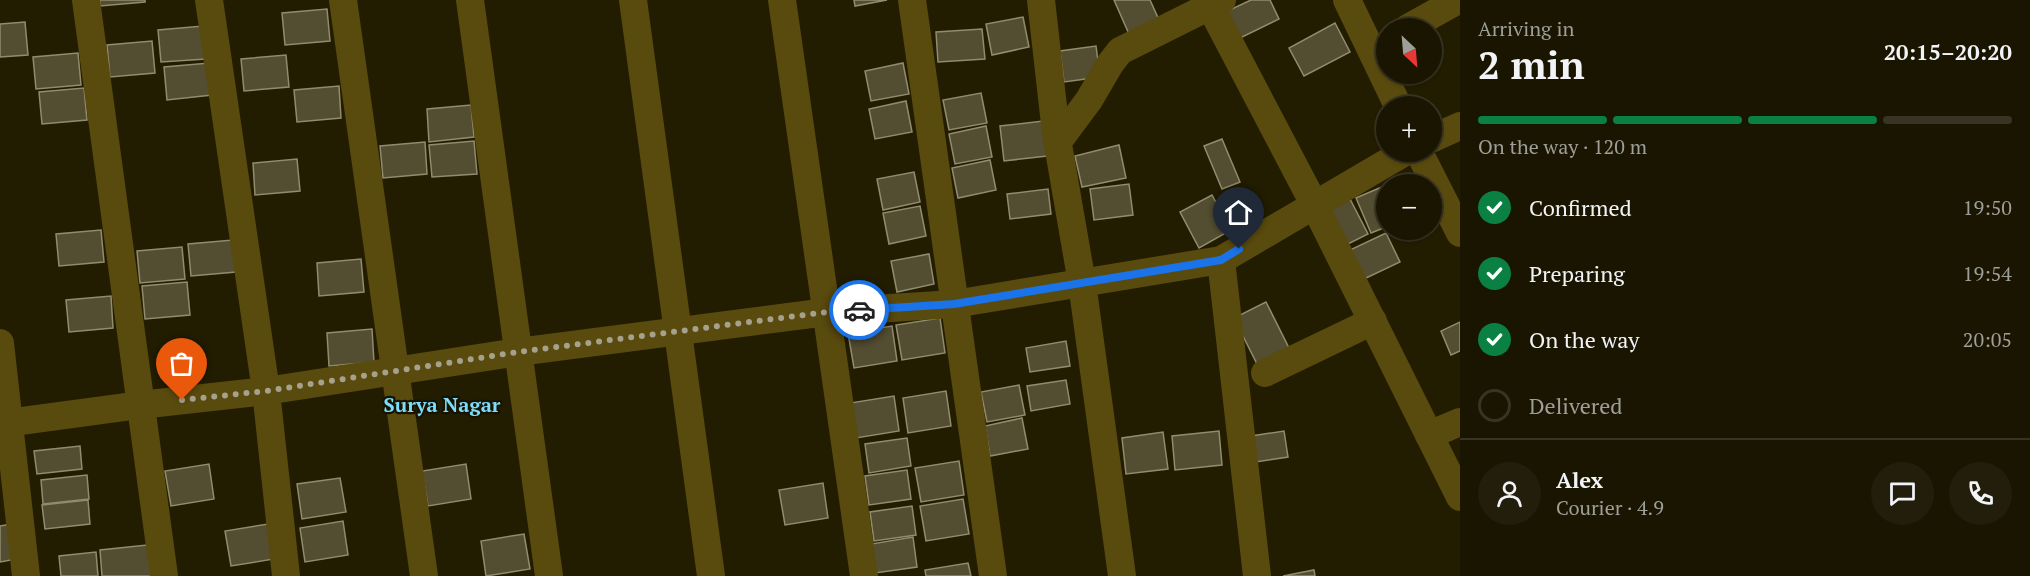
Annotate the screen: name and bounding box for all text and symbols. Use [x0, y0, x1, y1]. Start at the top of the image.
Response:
text: Arriving in [1478, 15, 1574, 42]
north arrow [1376, 18, 1442, 84]
map controls [1376, 18, 1442, 240]
text: 20:15–20:20 [1884, 37, 2012, 66]
text: 2 min [1478, 38, 1585, 90]
button: + [1376, 96, 1442, 162]
text: On the way · 120 m [1478, 133, 1647, 160]
button: − [1376, 174, 1442, 240]
pin [1213, 187, 1264, 249]
icon: check [1478, 191, 1511, 224]
text: Confirmed [1529, 193, 1632, 222]
text: 19:50 [1963, 194, 2012, 221]
icon: home [1222, 196, 1255, 229]
icon: check [1478, 257, 1511, 290]
text: Preparing [1529, 259, 1625, 288]
text: 19:54 [1963, 260, 2012, 287]
courier [829, 280, 889, 340]
icon: car [843, 294, 876, 327]
icon: check [1478, 323, 1511, 356]
text: On the way [1529, 325, 1639, 354]
text: 20:05 [1963, 326, 2012, 353]
pin [156, 338, 207, 400]
icon: bag [165, 347, 198, 380]
district label: Surya Nagar [384, 391, 501, 418]
text: Delivered [1529, 391, 1622, 420]
button: person [1478, 462, 1541, 525]
button: chat [1871, 462, 1934, 525]
button: phone [1949, 462, 2012, 525]
text: Alex [1556, 465, 1603, 494]
text: Courier · 4.9 [1556, 494, 1664, 521]

